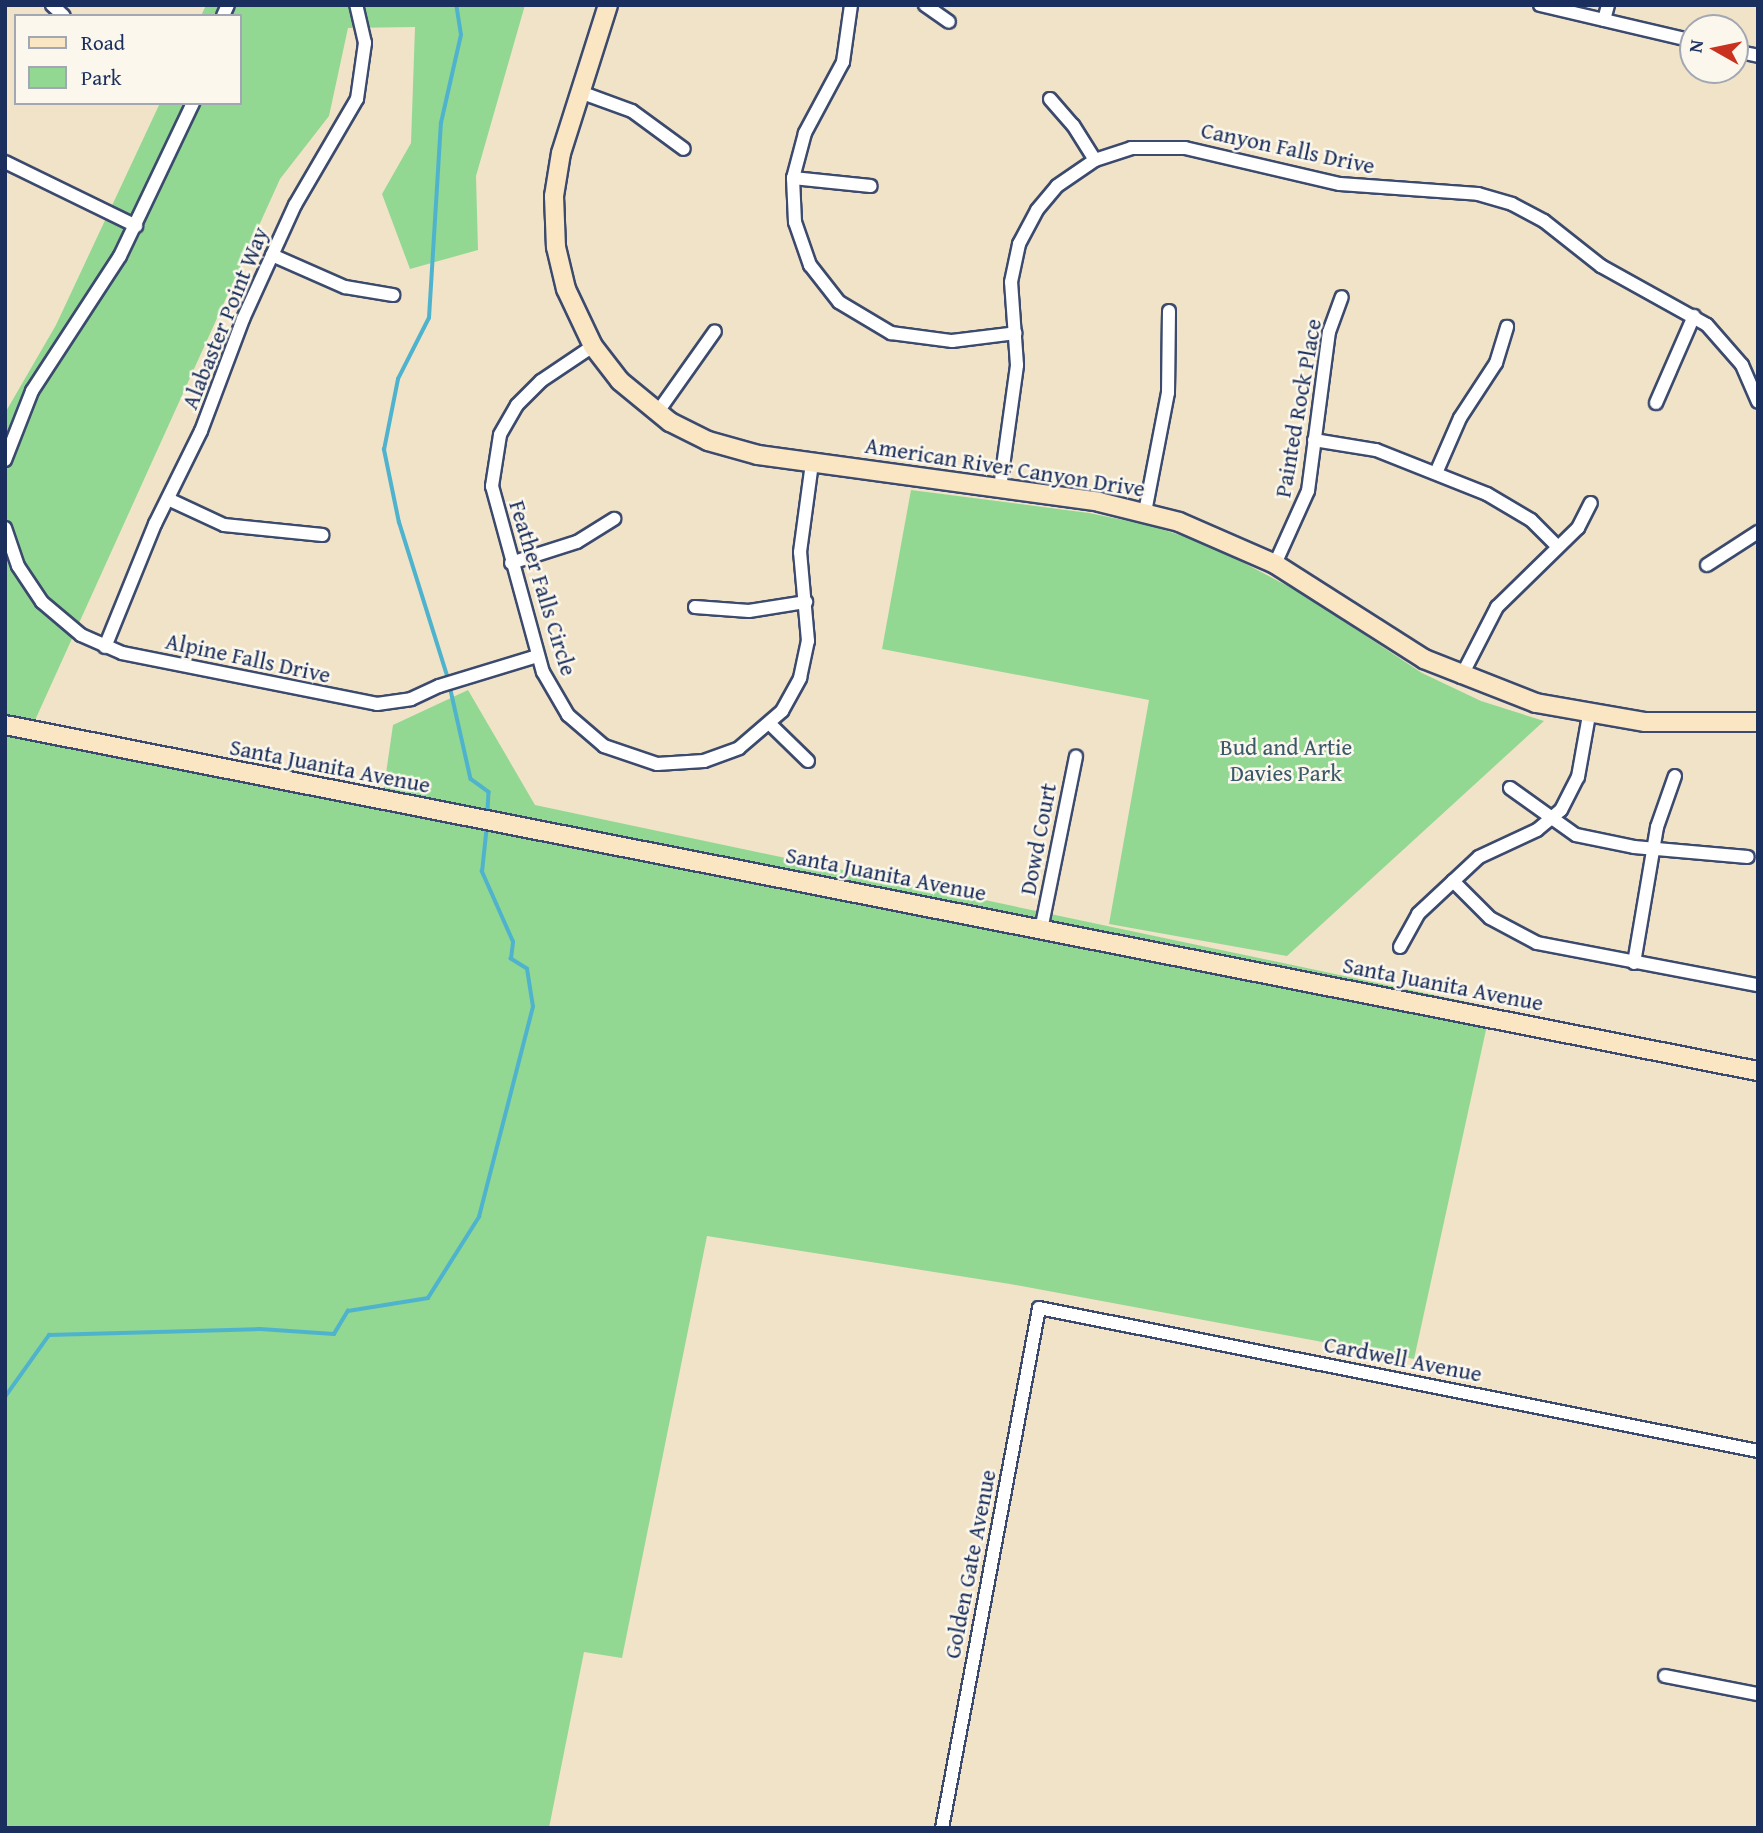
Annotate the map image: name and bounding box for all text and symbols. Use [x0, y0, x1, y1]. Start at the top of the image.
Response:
legend [14, 14, 242, 105]
north arrow [1679, 14, 1749, 84]
text: Road [81, 27, 125, 58]
text: N [1680, 38, 1710, 54]
text: Park [81, 62, 122, 93]
street label: Canyon Falls Drive [1199, 116, 1377, 180]
street label: Alabaster Point Way [176, 223, 274, 413]
street label: Painted Rock Place [1269, 316, 1327, 500]
street label: American River Canyon Drive [863, 431, 1147, 503]
street label: Feather Falls Circle [503, 497, 583, 679]
street label: Alpine Falls Drive [163, 627, 333, 689]
street label: Santa Juanita Avenue [227, 733, 433, 799]
park label: Bud and Artie Davies Park [1220, 733, 1352, 787]
street label: Dowd Court [1014, 781, 1062, 897]
street label: Santa Juanita Avenue [783, 841, 989, 907]
street label: Santa Juanita Avenue [1340, 951, 1546, 1017]
street label: Cardwell Avenue [1322, 1330, 1484, 1388]
street label: Golden Gate Avenue [938, 1467, 1002, 1661]

